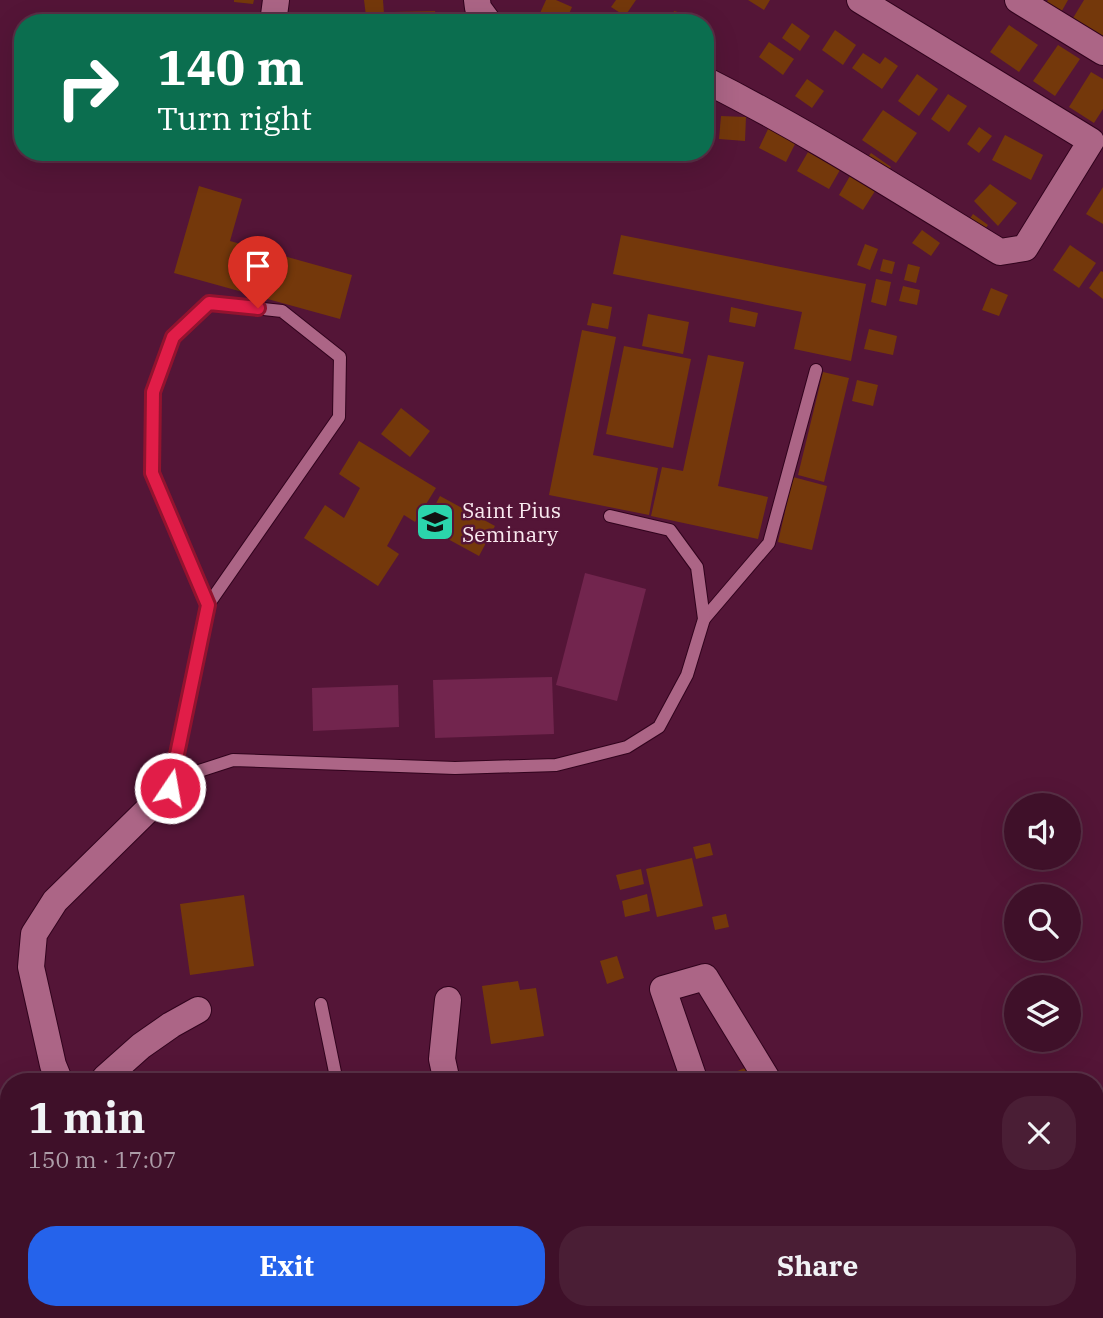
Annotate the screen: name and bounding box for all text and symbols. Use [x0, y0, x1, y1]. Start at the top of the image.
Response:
text: 140 m [157, 35, 304, 98]
icon: right [42, 42, 133, 133]
text: Turn right [157, 97, 312, 139]
pin [228, 236, 288, 308]
icon: arrive [239, 247, 277, 285]
place label: Saint Pius Seminary [462, 496, 561, 548]
school or university icon: Saint Pius Seminary [414, 501, 456, 543]
position arrow [133, 751, 207, 825]
map controls [1004, 793, 1081, 1052]
button: sound [1004, 793, 1081, 870]
button: search [1004, 884, 1081, 961]
button: layers [1004, 975, 1081, 1052]
text: 1 min [28, 1090, 146, 1145]
button: close [1002, 1096, 1076, 1170]
text: 150 m · 17:07 [28, 1144, 177, 1174]
button: Exit [28, 1226, 545, 1306]
button: Share [559, 1226, 1076, 1306]

